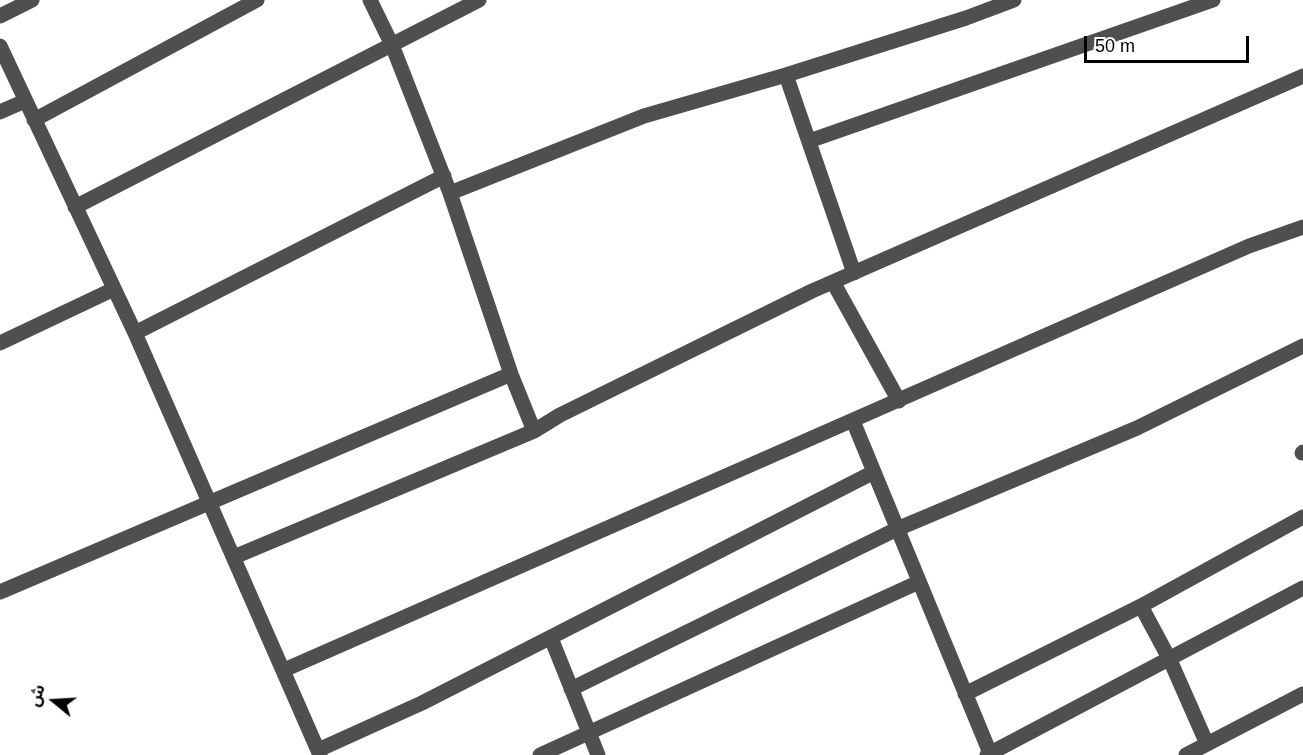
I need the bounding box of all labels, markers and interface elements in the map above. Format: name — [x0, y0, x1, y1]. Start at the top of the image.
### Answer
scale bar — [1087, 24, 1252, 62]
text: 50 m — [1095, 36, 1135, 56]
north arrow — [24, 671, 84, 731]
text: ش — [25, 682, 48, 708]

